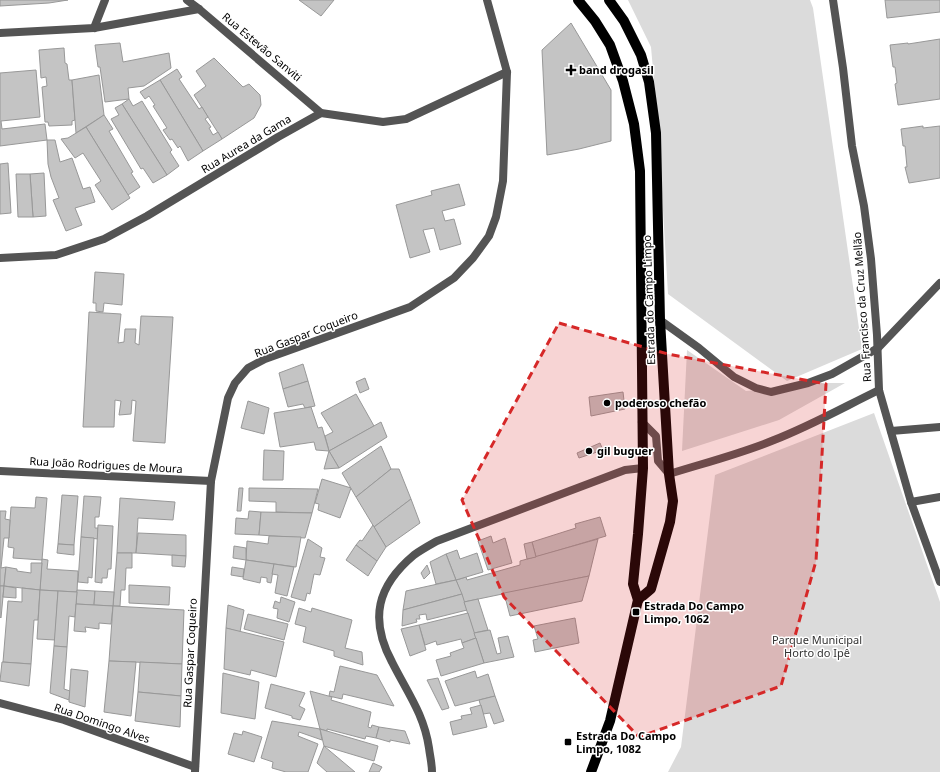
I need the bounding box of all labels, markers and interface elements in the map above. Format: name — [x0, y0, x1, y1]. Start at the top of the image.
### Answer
street label: Rua Estevão Sanviti — [219, 9, 305, 84]
place label: band drogasil — [579, 62, 654, 77]
marker: band drogasil — [566, 65, 576, 75]
street label: Rua Aurea da Gama — [198, 111, 294, 176]
street label: Rua Francisco da Cruz Mellão — [849, 231, 874, 383]
street label: Estrada do Campo Limpo — [639, 234, 658, 365]
street label: Rua Gaspar Coqueiro — [252, 307, 360, 360]
place label: poderoso chefão — [615, 395, 706, 410]
marker: poderoso chefão — [602, 398, 612, 408]
place label: gil buguer — [597, 443, 653, 458]
marker: gil buguer — [584, 446, 594, 456]
street label: Rua João Rodrigues de Moura — [29, 453, 183, 476]
street label: Rua Gaspar Coqueiro — [179, 597, 200, 708]
place label: Estrada Do Campo Limpo, 1062 — [644, 598, 744, 626]
marker: Estrada Do Campo Limpo, 1062 — [631, 607, 641, 617]
park label: Parque Municipal Horto do Ipê — [772, 632, 862, 660]
street label: Rua Domingo Alves — [52, 699, 152, 746]
place label: Estrada Do Campo Limpo, 1082 — [576, 728, 676, 756]
marker: Estrada Do Campo Limpo, 1082 — [563, 737, 573, 747]

